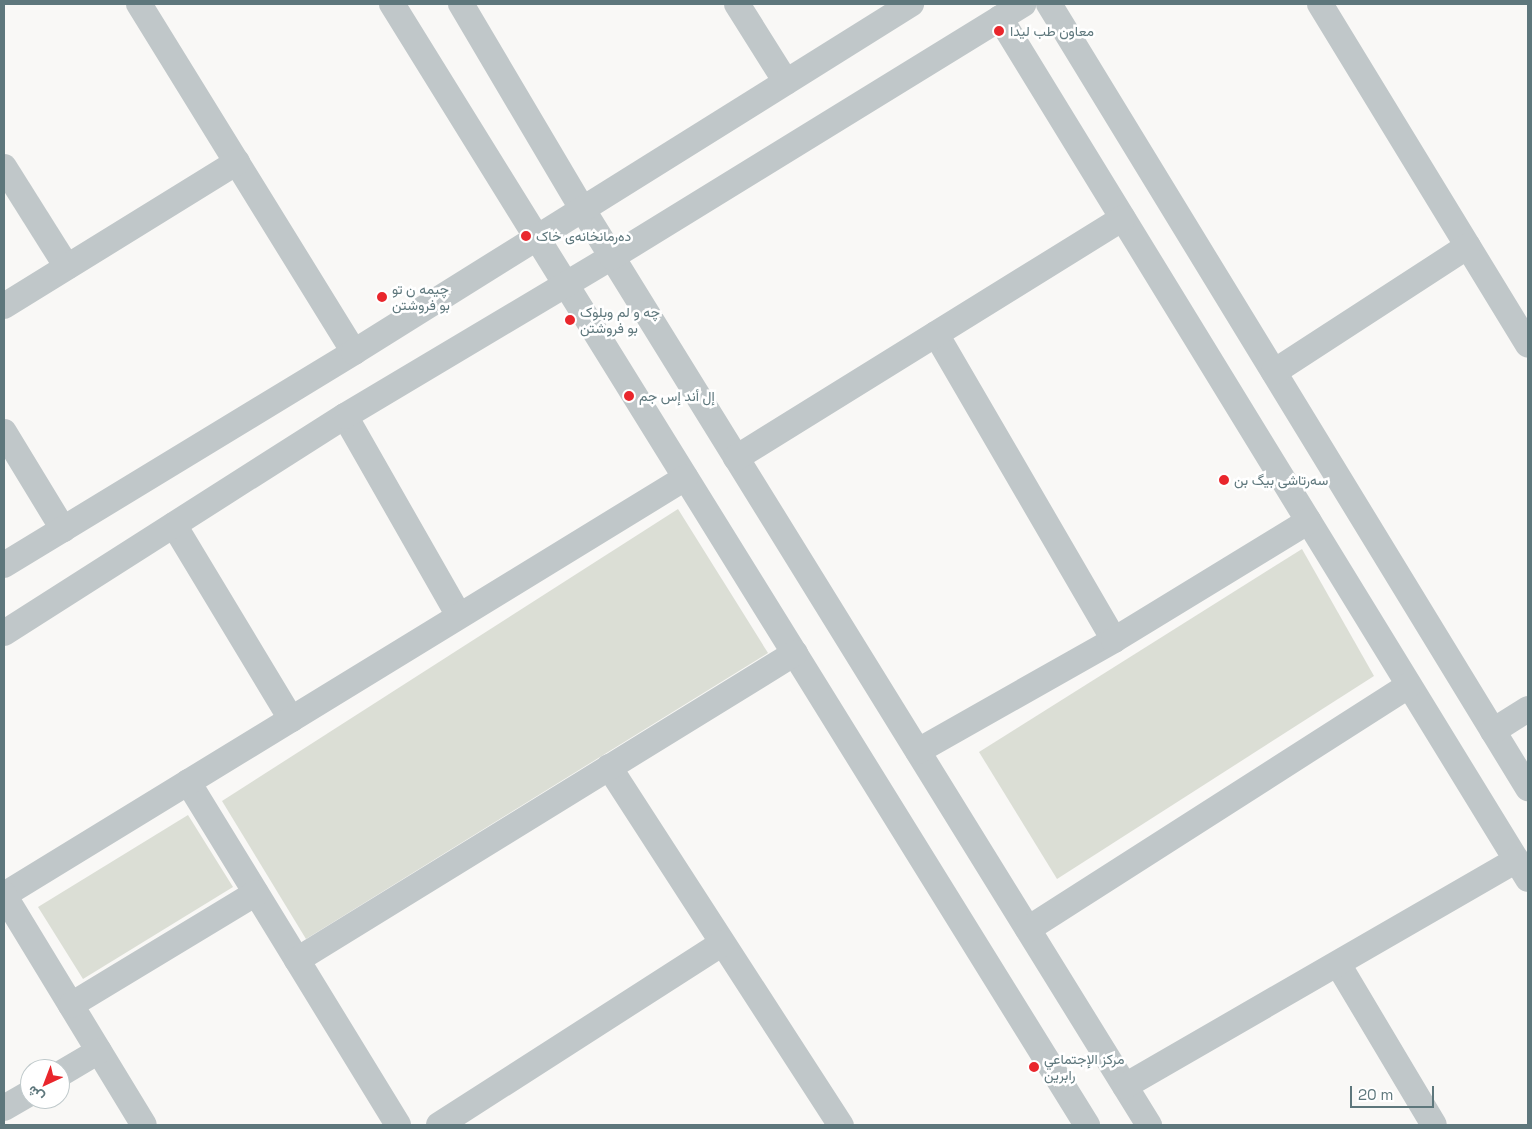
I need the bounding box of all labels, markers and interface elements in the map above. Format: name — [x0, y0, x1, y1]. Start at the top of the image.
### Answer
place label: معاون طب لیدا — [1010, 23, 1094, 39]
marker: معاون طب لیدا — [992, 24, 1006, 38]
place label: دەرمانخانەی خاک — [536, 228, 631, 244]
marker: دەرمانخانەی خاک — [520, 230, 532, 242]
place label: چیمه ن تو بو فروشتن — [392, 281, 450, 314]
marker: چیمه ن تو بو فروشتن — [376, 291, 388, 303]
place label: چه و لم وبلوک بو فروشتن — [580, 304, 660, 336]
marker: چه و لم وبلوک بو فروشتن — [564, 314, 576, 326]
place label: إل أند إس جم — [639, 388, 715, 404]
marker: إل أند إس جم — [623, 390, 635, 402]
place label: سەرتاشی بیگ بن — [1234, 472, 1328, 488]
marker: سەرتاشی بیگ بن — [1218, 474, 1230, 486]
place label: مركز الإجتماعي رابرين — [1044, 1051, 1124, 1084]
north arrow — [20, 1059, 70, 1109]
marker: مركز الإجتماعي رابرين — [1028, 1061, 1040, 1073]
scale bar — [1352, 1076, 1436, 1108]
text: ش — [23, 1082, 48, 1107]
text: 20 m — [1358, 1085, 1393, 1104]

